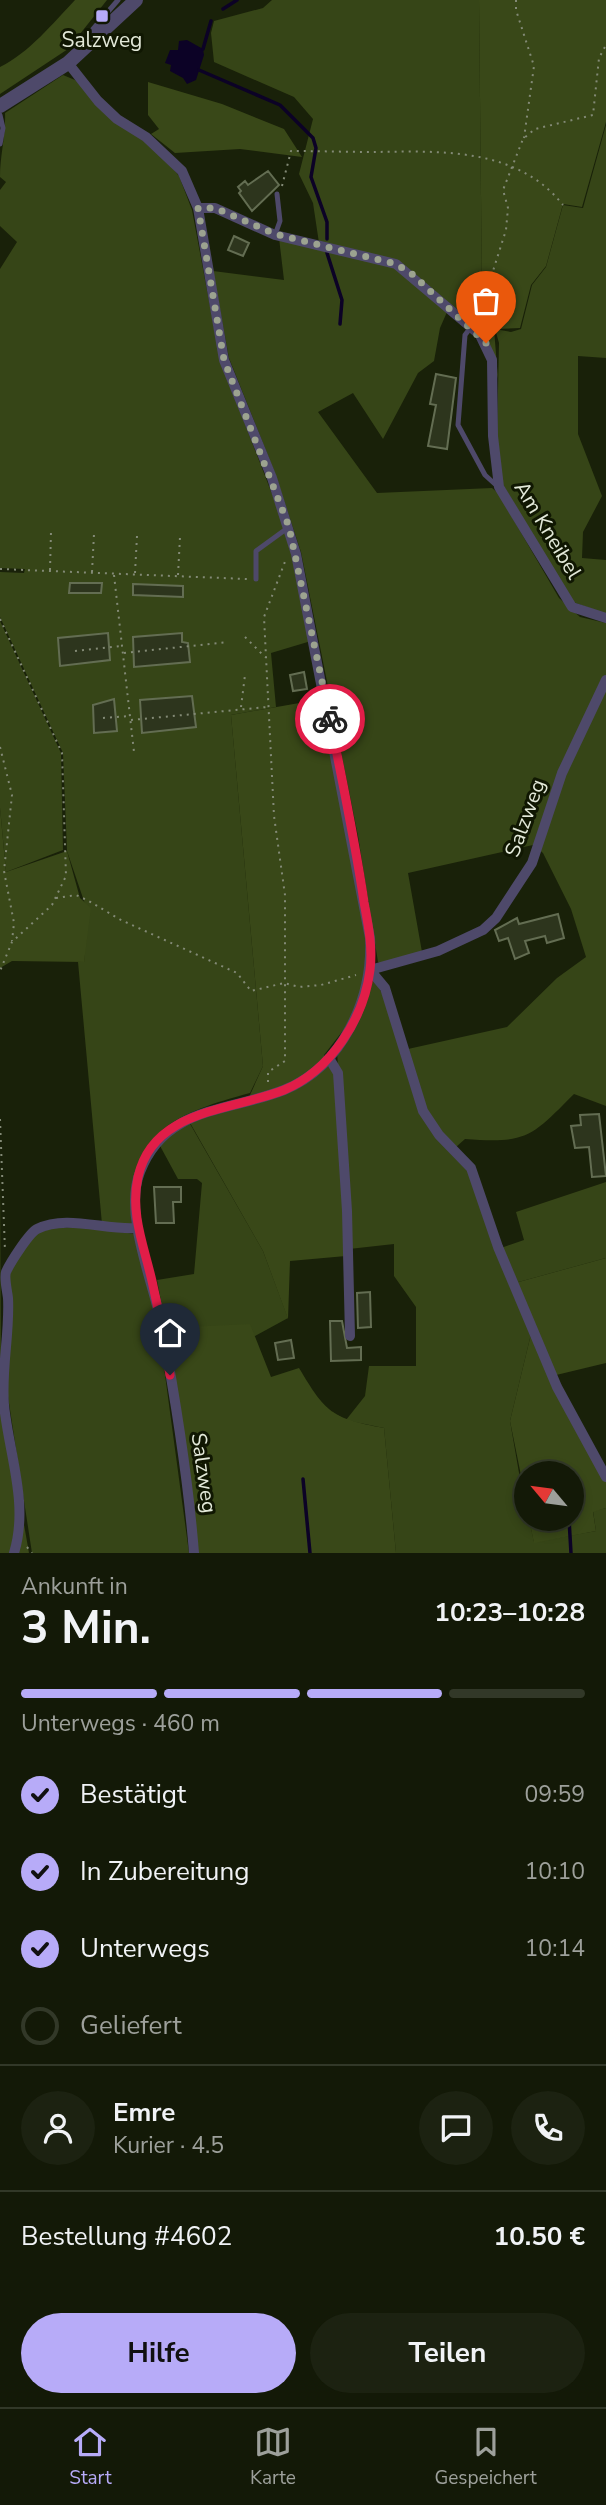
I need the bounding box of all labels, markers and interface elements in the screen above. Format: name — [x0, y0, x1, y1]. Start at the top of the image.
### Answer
marker: Salzweg — [94, 8, 110, 24]
place label: Salzweg — [62, 26, 142, 54]
pin — [456, 271, 516, 343]
icon: bag — [467, 282, 505, 320]
street label: Am Kneibel — [508, 476, 589, 585]
courier — [295, 684, 365, 754]
icon: bike — [311, 700, 349, 738]
street label: Salzweg — [498, 775, 552, 861]
pin — [140, 1303, 200, 1375]
icon: home — [151, 1314, 189, 1352]
street label: Salzweg — [185, 1431, 223, 1515]
north arrow — [514, 1461, 584, 1531]
map controls — [514, 1461, 584, 1531]
text: Ankunft in — [21, 1571, 128, 1602]
text: 10:23–10:28 — [434, 1595, 585, 1630]
text: 3 Min. — [21, 1596, 151, 1659]
text: Unterwegs · 460 m — [21, 1708, 220, 1739]
icon: check — [21, 1776, 59, 1814]
text: Bestätigt — [80, 1777, 186, 1812]
text: 09:59 — [525, 1779, 585, 1810]
icon: check — [21, 1853, 59, 1891]
text: In Zubereitung — [80, 1854, 249, 1889]
text: 10:10 — [525, 1856, 585, 1887]
icon: check — [21, 1930, 59, 1968]
text: Unterwegs — [80, 1931, 210, 1966]
text: 10:14 — [525, 1933, 585, 1964]
text: Geliefert — [80, 2008, 181, 2043]
button: person — [21, 2091, 95, 2165]
button: chat — [419, 2091, 493, 2165]
button: phone — [511, 2091, 585, 2165]
text: Emre — [113, 2095, 175, 2130]
text: Kurier · 4.5 — [113, 2130, 224, 2161]
text: Bestellung #4602 — [21, 2219, 232, 2254]
text: 10.50 € — [494, 2219, 585, 2254]
button: Hilfe — [21, 2313, 296, 2393]
button: Teilen — [310, 2313, 585, 2393]
tab: Start — [69, 2423, 112, 2491]
tab: Karte — [250, 2423, 296, 2491]
tab: Gespeichert — [434, 2423, 537, 2491]

